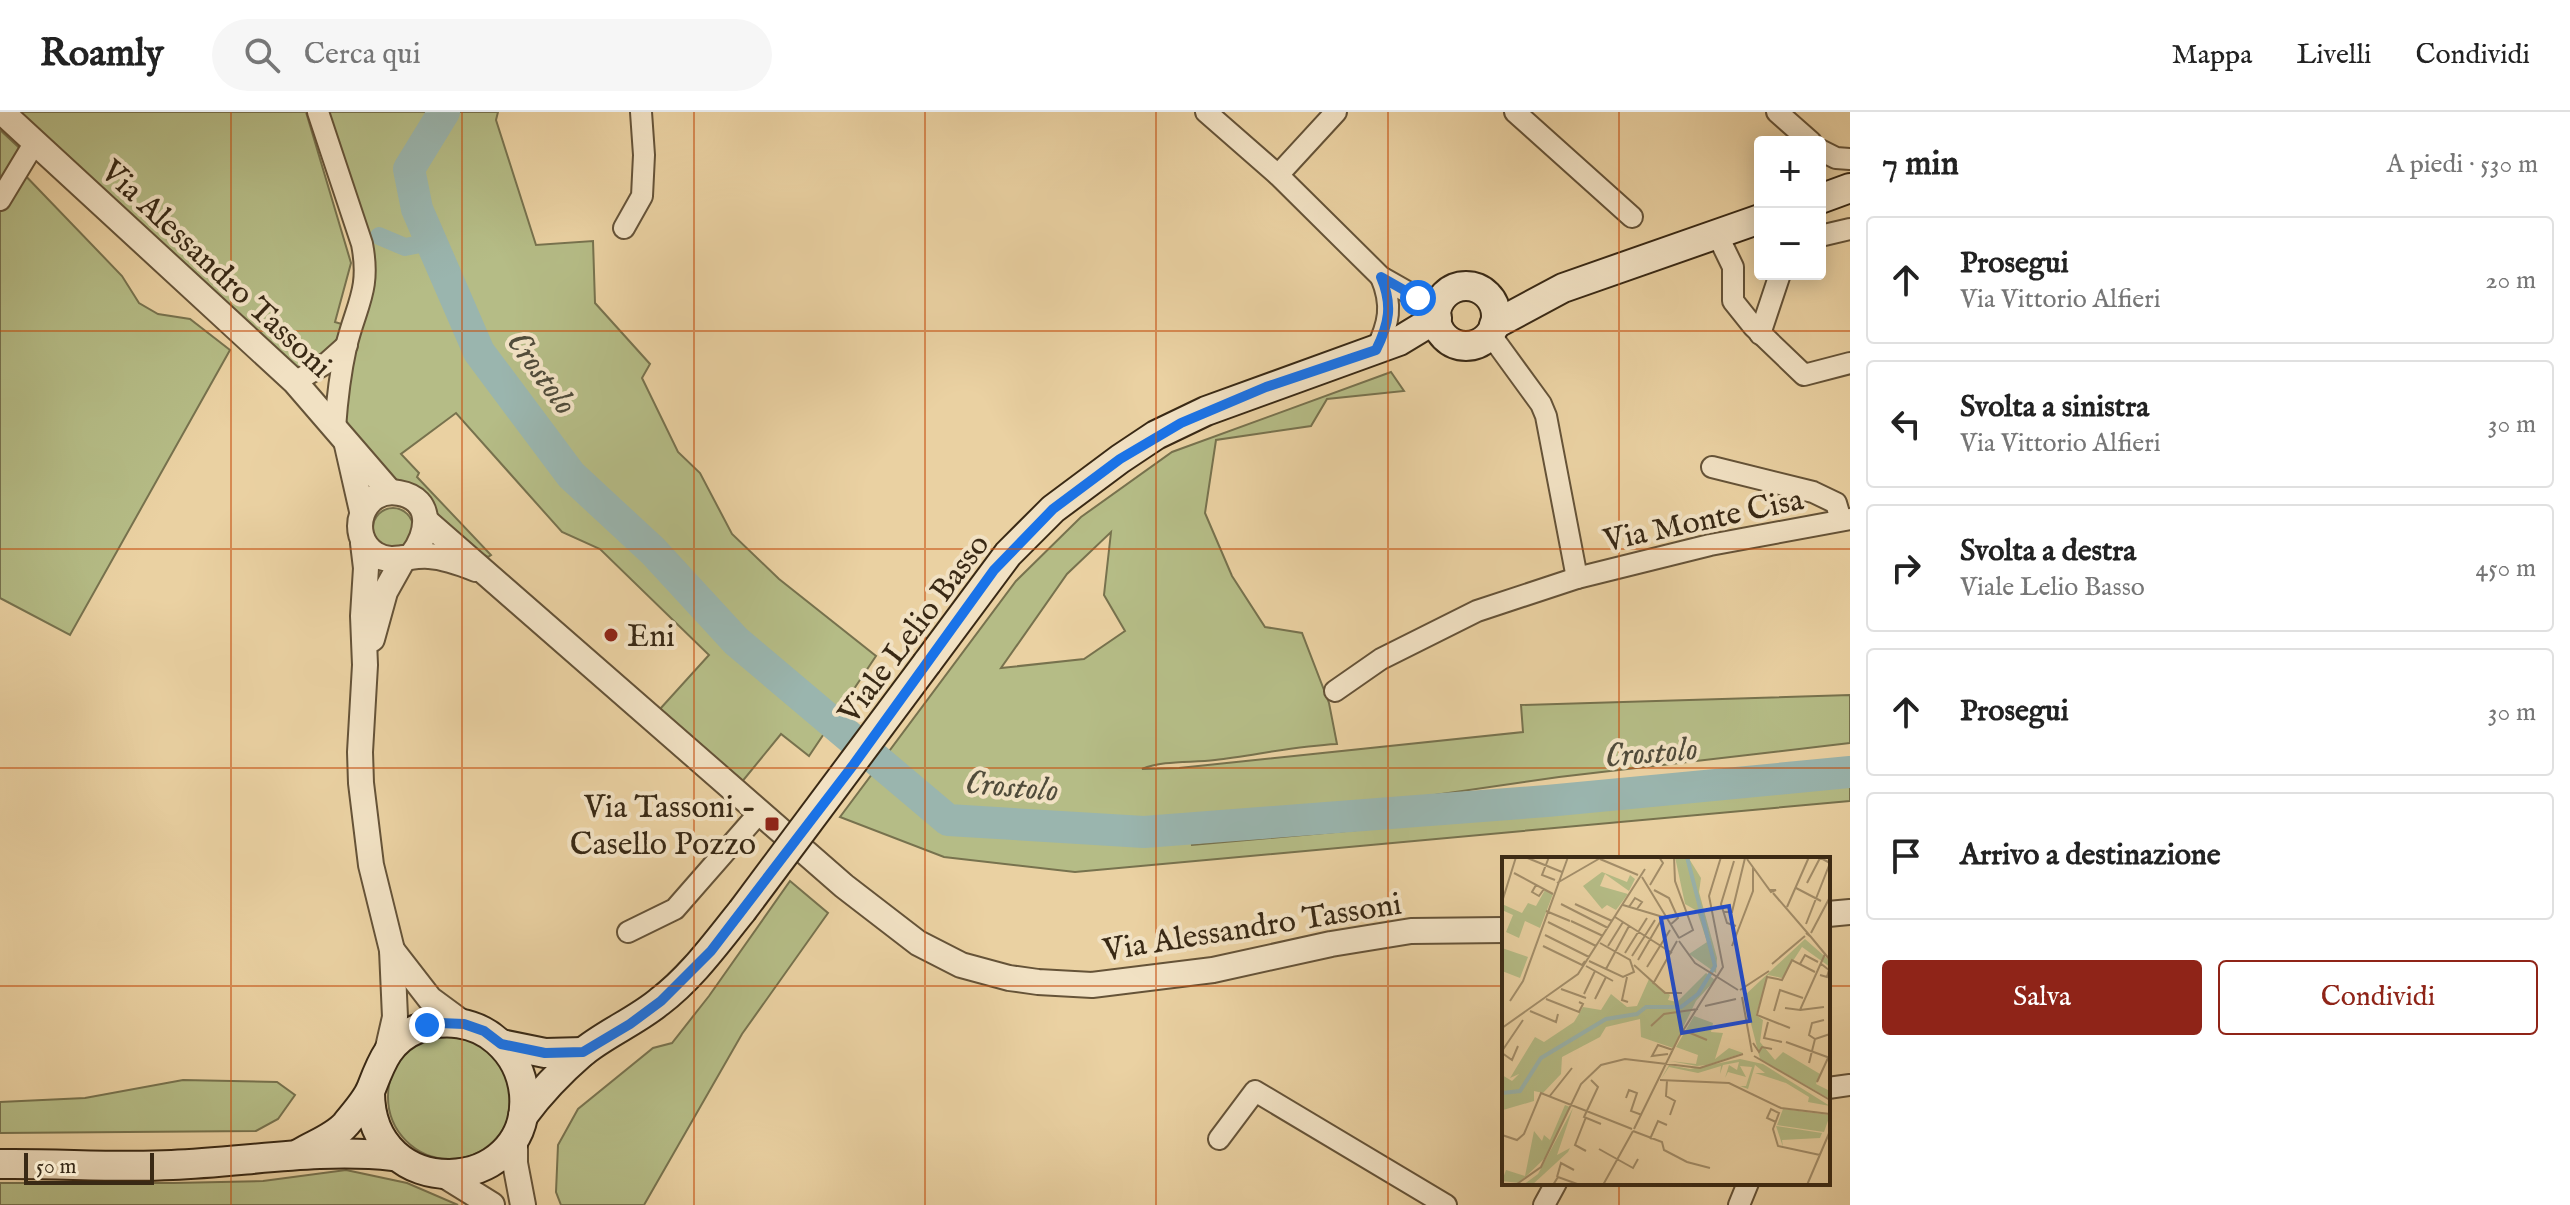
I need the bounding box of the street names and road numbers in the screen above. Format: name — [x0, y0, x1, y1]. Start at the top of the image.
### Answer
street label: Via Alessandro Tassoni — [90, 151, 340, 388]
street label: Via Monte Cisa — [1599, 480, 1807, 563]
street label: Viale Lelio Basso — [830, 526, 1000, 733]
street label: Via Alessandro Tassoni — [1099, 885, 1405, 972]

